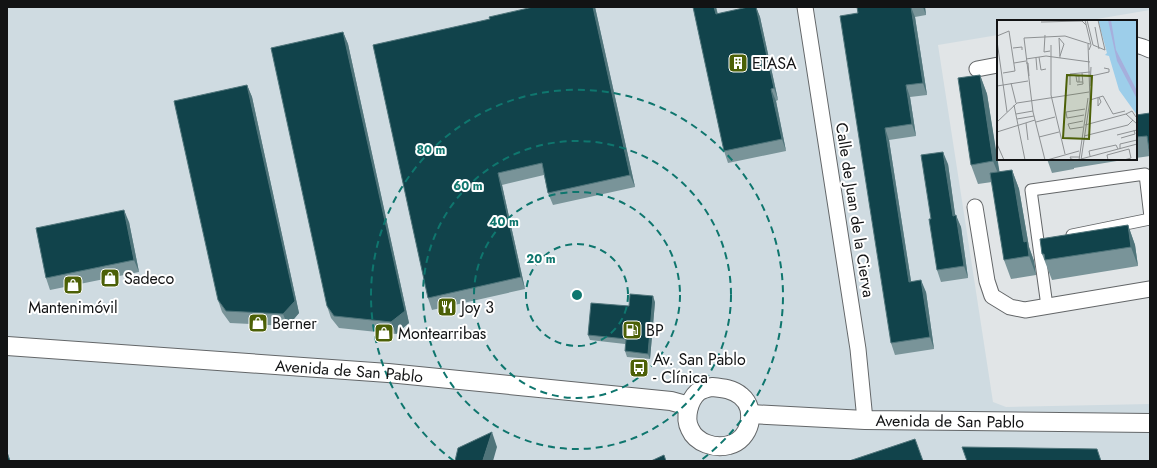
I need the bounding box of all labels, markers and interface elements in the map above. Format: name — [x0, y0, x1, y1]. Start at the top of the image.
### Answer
inset map — [997, 20, 1137, 160]
building icon: ETASA — [727, 52, 749, 74]
place label: ETASA — [752, 52, 797, 75]
street label: Calle de Juan de la Cierva — [830, 121, 880, 299]
text: 80 m — [417, 141, 446, 159]
text: 60 m — [453, 177, 483, 195]
text: 40 m — [489, 213, 519, 231]
text: 20 m — [526, 250, 556, 268]
shop icon: Sadeco — [99, 267, 121, 289]
place label: Sadeco — [124, 267, 174, 290]
shop icon: Mantenimóvil — [62, 274, 84, 296]
centre of rings — [570, 288, 584, 302]
place label: Mantenimóvil — [28, 296, 118, 319]
restaurant icon: Joy 3 — [436, 296, 458, 318]
place label: Joy 3 — [459, 296, 494, 319]
shop icon: Berner — [247, 312, 269, 334]
place label: Berner — [272, 312, 317, 335]
fuel station icon: BP — [621, 319, 643, 341]
place label: BP — [646, 319, 664, 342]
shop icon: Montearribas — [373, 322, 395, 344]
place label: Montearribas — [398, 322, 486, 345]
place label: Av. San Pablo - Clínica — [653, 348, 746, 389]
street label: Avenida de San Pablo — [274, 354, 425, 388]
bus stop icon: Av. San Pablo - Clínica — [628, 357, 650, 379]
street label: Avenida de San Pablo — [875, 409, 1024, 433]

